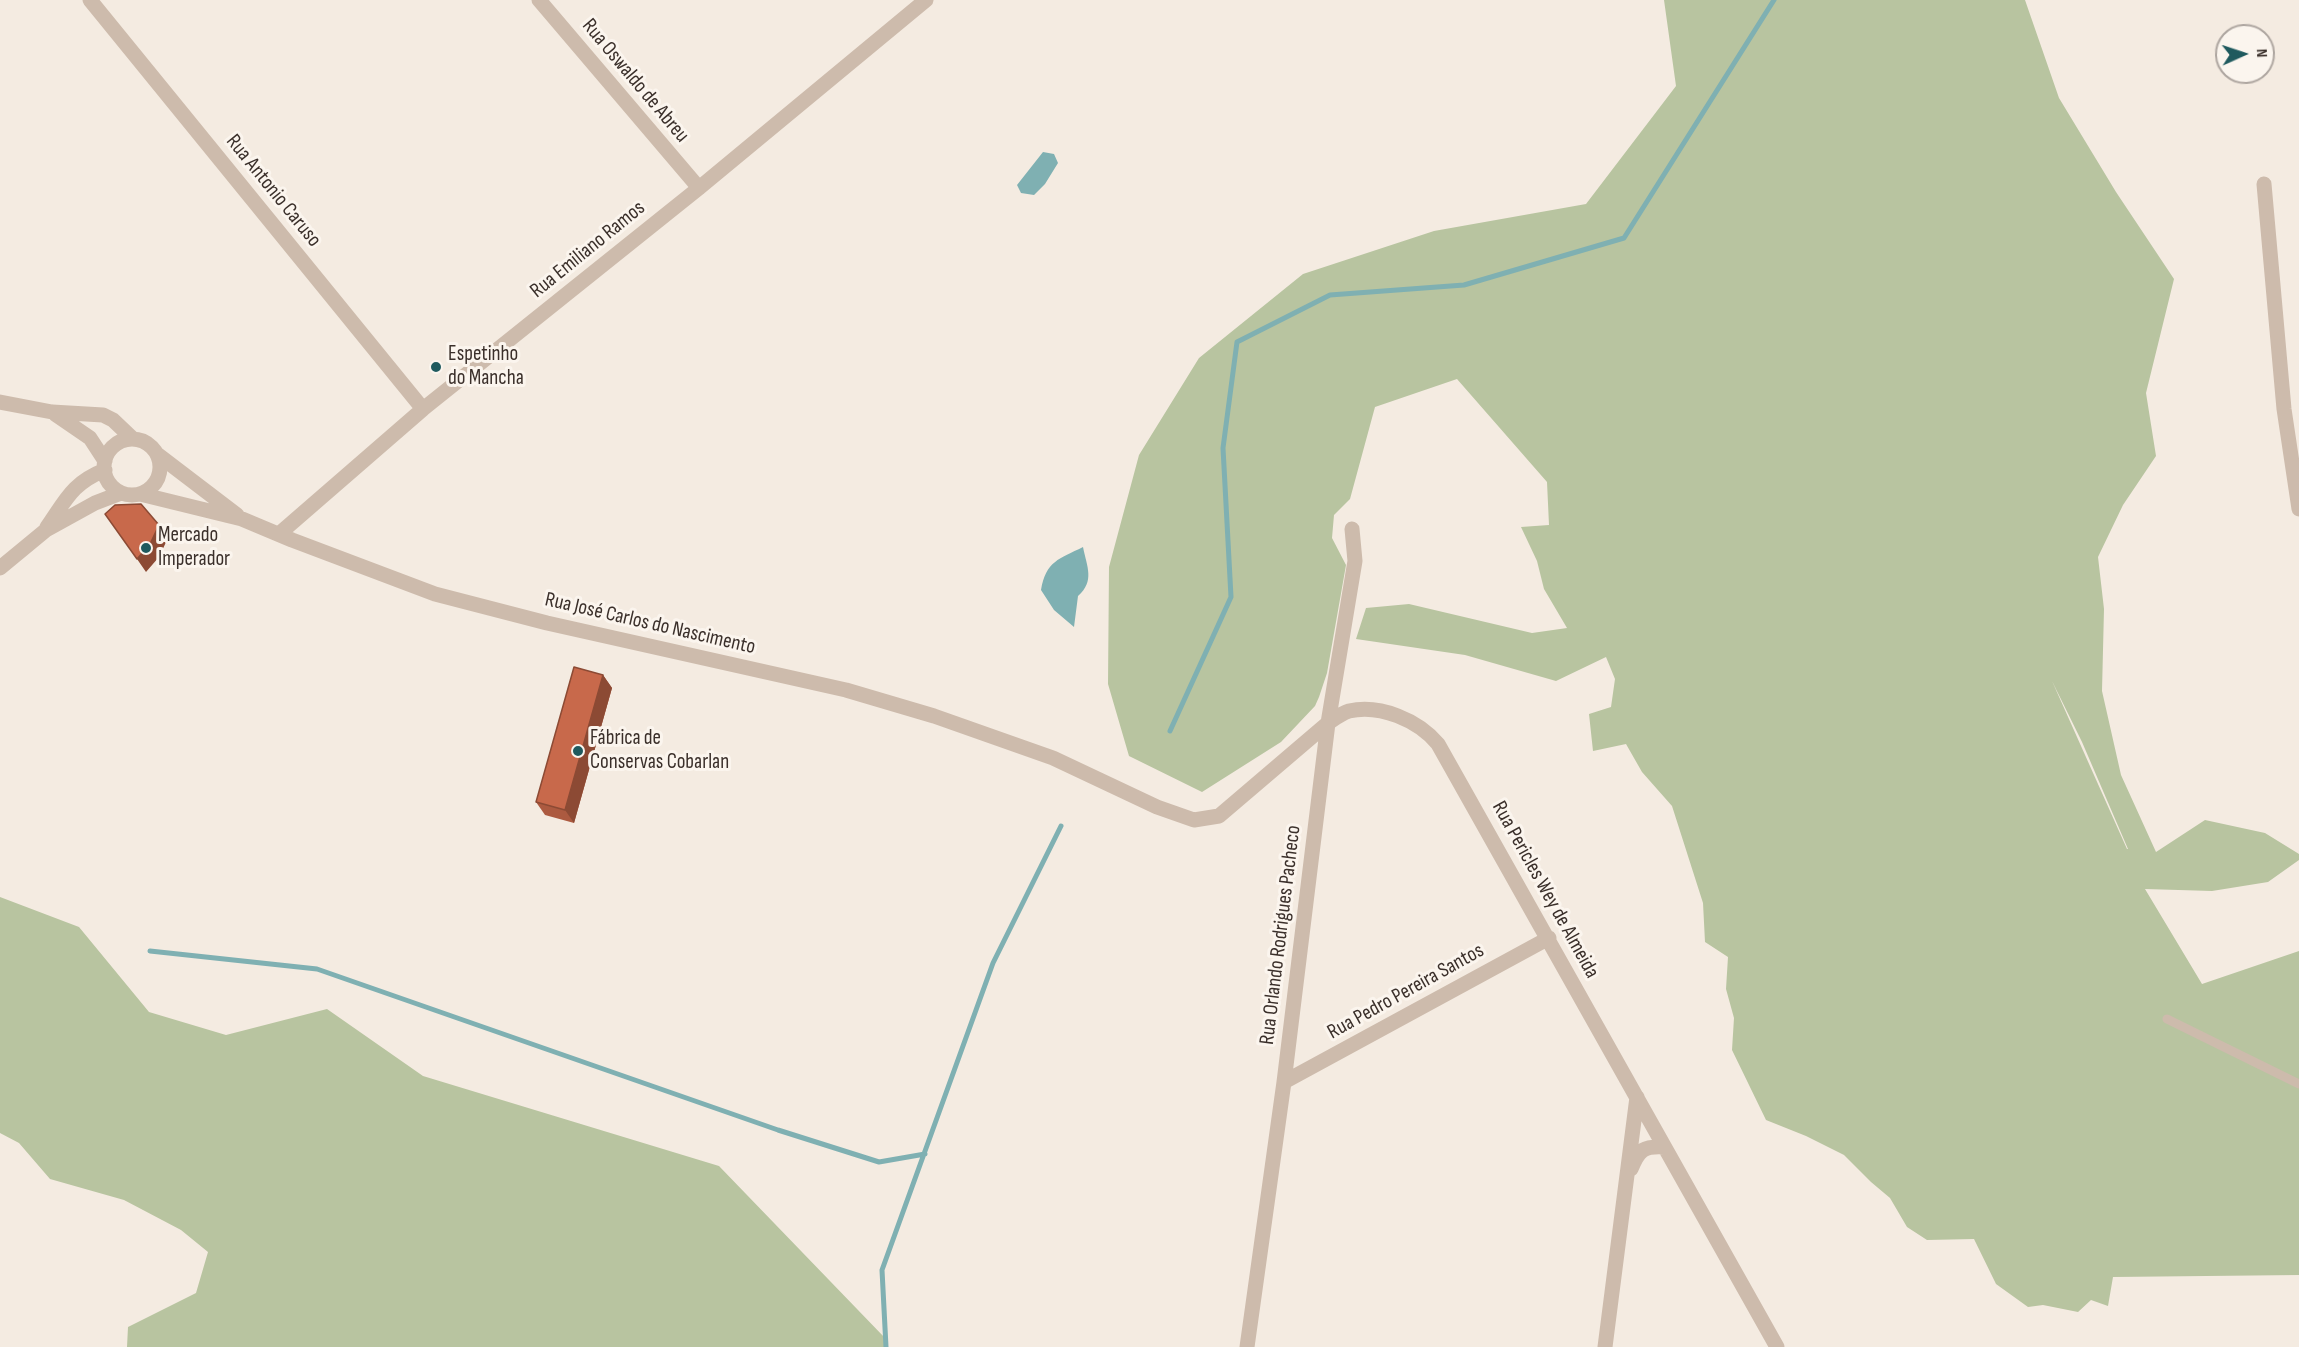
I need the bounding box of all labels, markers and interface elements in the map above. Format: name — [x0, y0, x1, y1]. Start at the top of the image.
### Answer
street label: Rua Oswaldo de Abreu — [576, 14, 694, 148]
north arrow — [2215, 24, 2275, 84]
text: N — [2252, 48, 2271, 58]
street label: Rua Antonio Caruso — [220, 130, 326, 252]
street label: Rua Emiliano Ramos — [525, 196, 651, 304]
place label: Espetinho do Mancha — [448, 342, 524, 392]
marker: Espetinho do Mancha — [429, 360, 443, 374]
place label: Mercado Imperador — [158, 523, 230, 573]
marker: Mercado Imperador — [139, 541, 153, 555]
street label: Rua José Carlos do Nascimento — [542, 588, 758, 660]
place label: Fábrica de Conservas Cobarlan — [590, 726, 729, 776]
marker: Fábrica de Conservas Cobarlan — [571, 744, 585, 758]
street label: Rua Pericles Wey de Almeida — [1486, 797, 1604, 983]
street label: Rua Orlando Rodrigues Pacheco — [1255, 824, 1307, 1046]
street label: Rua Pedro Pereira Santos — [1323, 939, 1489, 1045]

